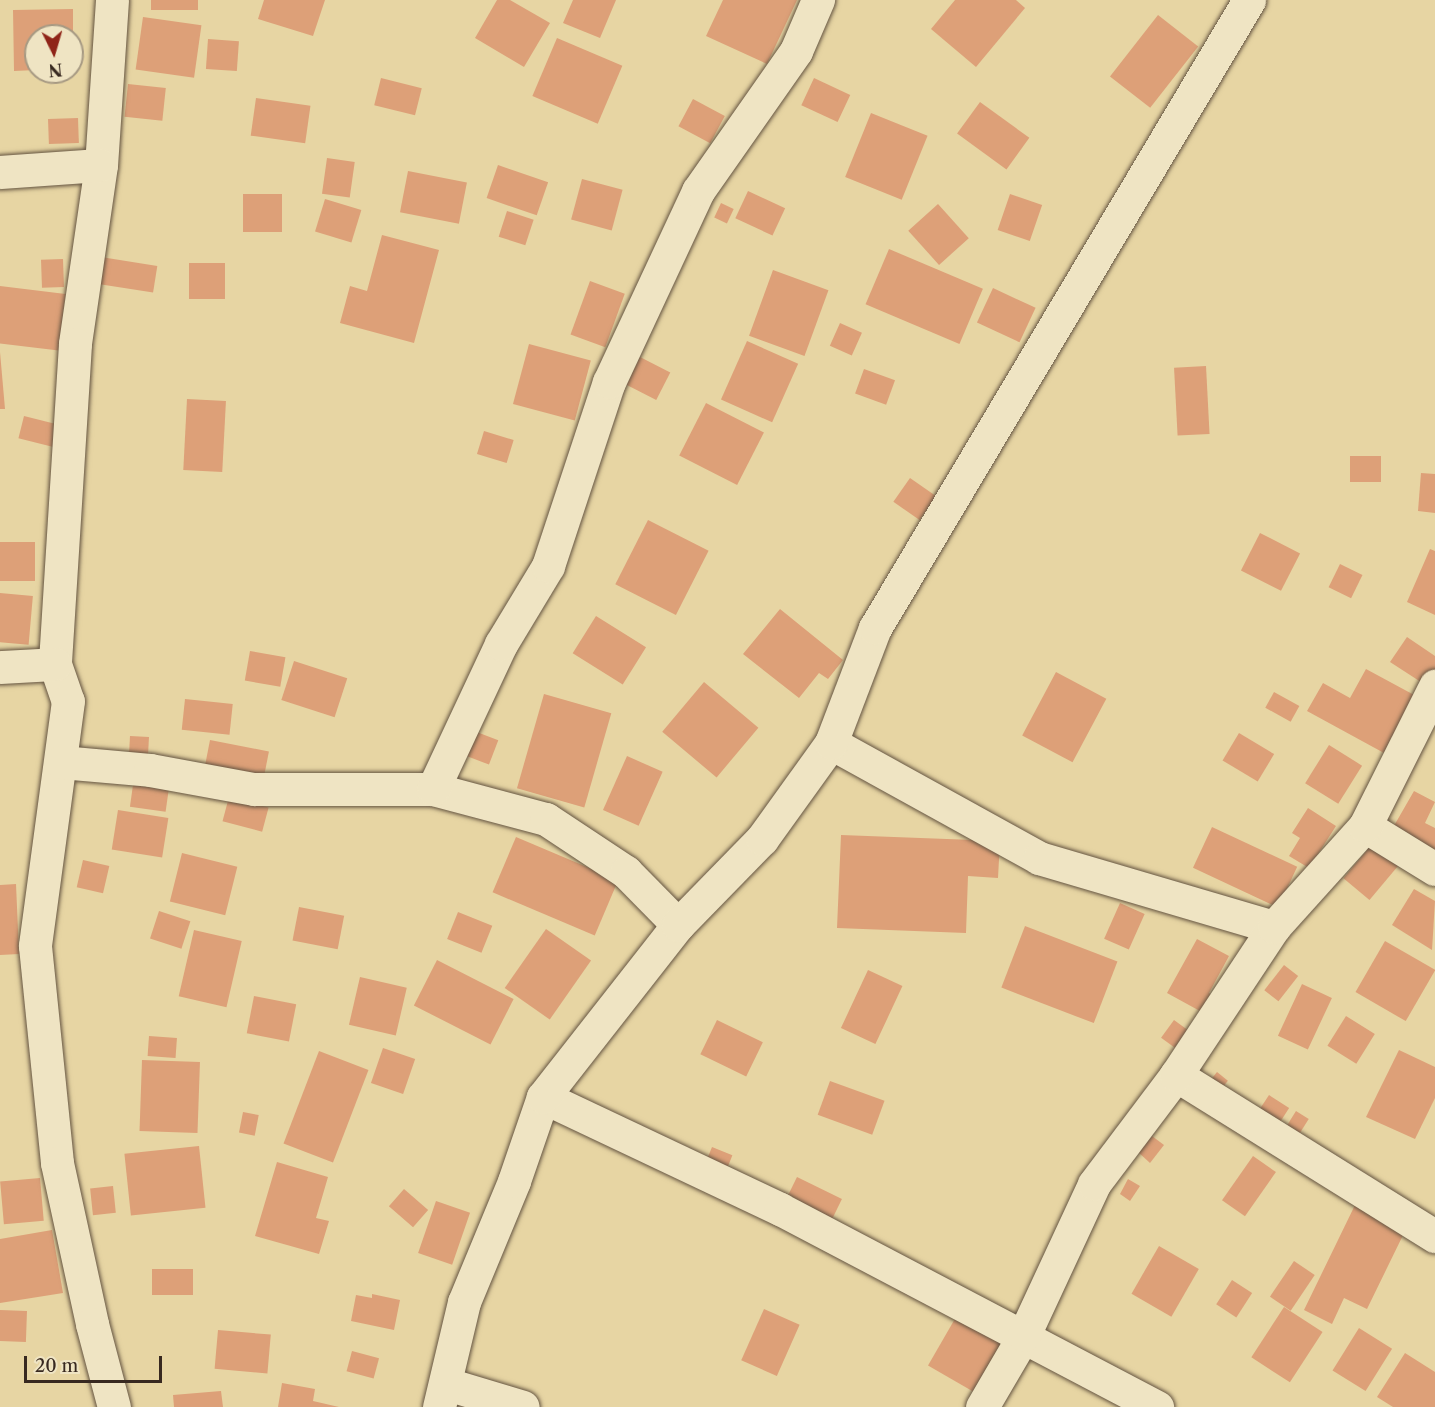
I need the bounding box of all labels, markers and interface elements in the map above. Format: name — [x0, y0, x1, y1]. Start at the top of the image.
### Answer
north arrow — [24, 24, 84, 84]
text: N — [48, 59, 63, 81]
scale bar — [27, 1344, 165, 1382]
text: 20 m — [35, 1355, 78, 1377]

